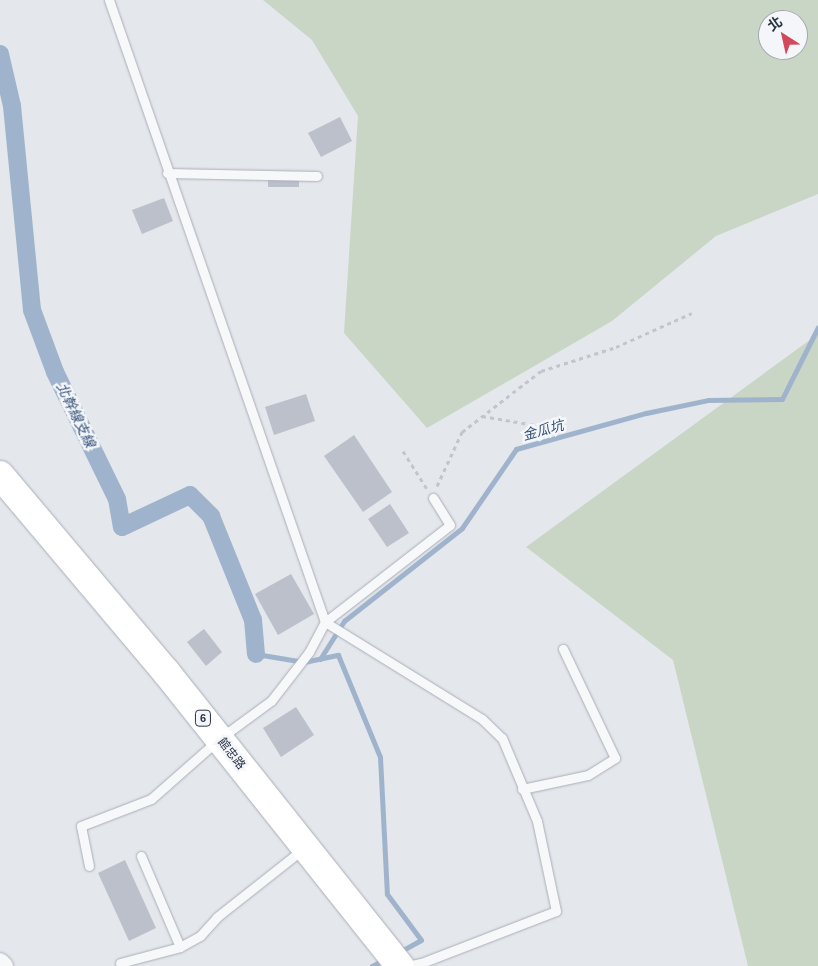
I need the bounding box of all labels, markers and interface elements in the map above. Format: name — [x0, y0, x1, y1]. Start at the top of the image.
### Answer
north arrow — [758, 10, 808, 60]
text: 北 — [765, 13, 785, 34]
water label: 北幹線支線 — [53, 380, 99, 450]
water label: 金瓜坑 — [521, 416, 565, 444]
road number: 6 — [194, 710, 212, 726]
street label: 館忠路 — [214, 735, 248, 773]

